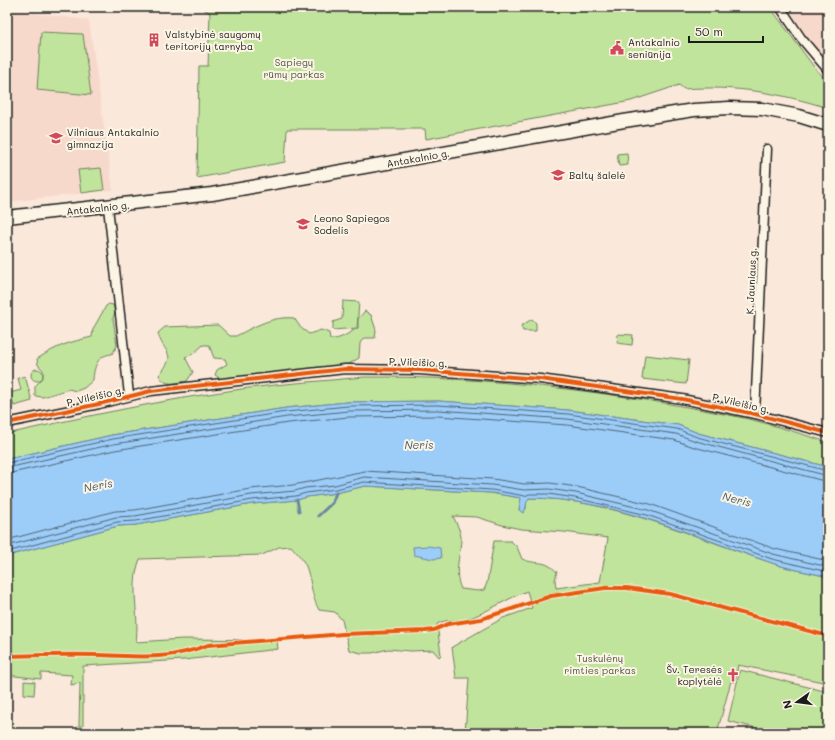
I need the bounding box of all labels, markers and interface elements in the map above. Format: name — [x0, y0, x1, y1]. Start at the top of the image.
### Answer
scale bar — [689, 18, 763, 44]
text: 50 m — [695, 23, 723, 39]
place label: Valstybinė saugomų teritorijų tarnyba — [165, 27, 261, 53]
building icon: Valstybinė saugomų teritorijų tarnyba — [146, 32, 162, 48]
place label: Antakalnio seniūnija — [628, 35, 680, 61]
public building icon: Antakalnio seniūnija — [609, 40, 625, 56]
park label: Sapiegų rūmų parkas — [264, 55, 325, 81]
place label: Vilniaus Antakalnio gimnazija — [67, 125, 159, 151]
school or university icon: Vilniaus Antakalnio gimnazija — [48, 130, 64, 146]
street label: Antakalnio g. — [385, 146, 451, 170]
school or university icon: Baltų šalelė — [550, 167, 566, 183]
place label: Baltų šalelė — [569, 168, 626, 182]
street label: Antakalnio g. — [66, 198, 130, 218]
place label: Leono Sapiegos Sodelis — [314, 211, 390, 237]
school or university icon: Leono Sapiegos Sodelis — [295, 216, 311, 232]
street label: K. Jauniaus g. — [742, 247, 760, 315]
street label: P. Vileišio g. — [389, 354, 447, 370]
street label: P. Vileišio g. — [65, 383, 125, 409]
street label: P. Vileišio g. — [711, 390, 771, 416]
water label: Neris — [404, 437, 434, 452]
water label: Neris — [82, 475, 114, 495]
water label: Neris — [721, 488, 753, 510]
park label: Tuskulėnų rimties parkas — [564, 651, 636, 677]
place label: Šv. Teresės koplytėlė — [666, 662, 722, 688]
church icon: Šv. Teresės koplytėlė — [725, 667, 741, 683]
north arrow — [777, 682, 817, 722]
text: N — [779, 699, 795, 710]

